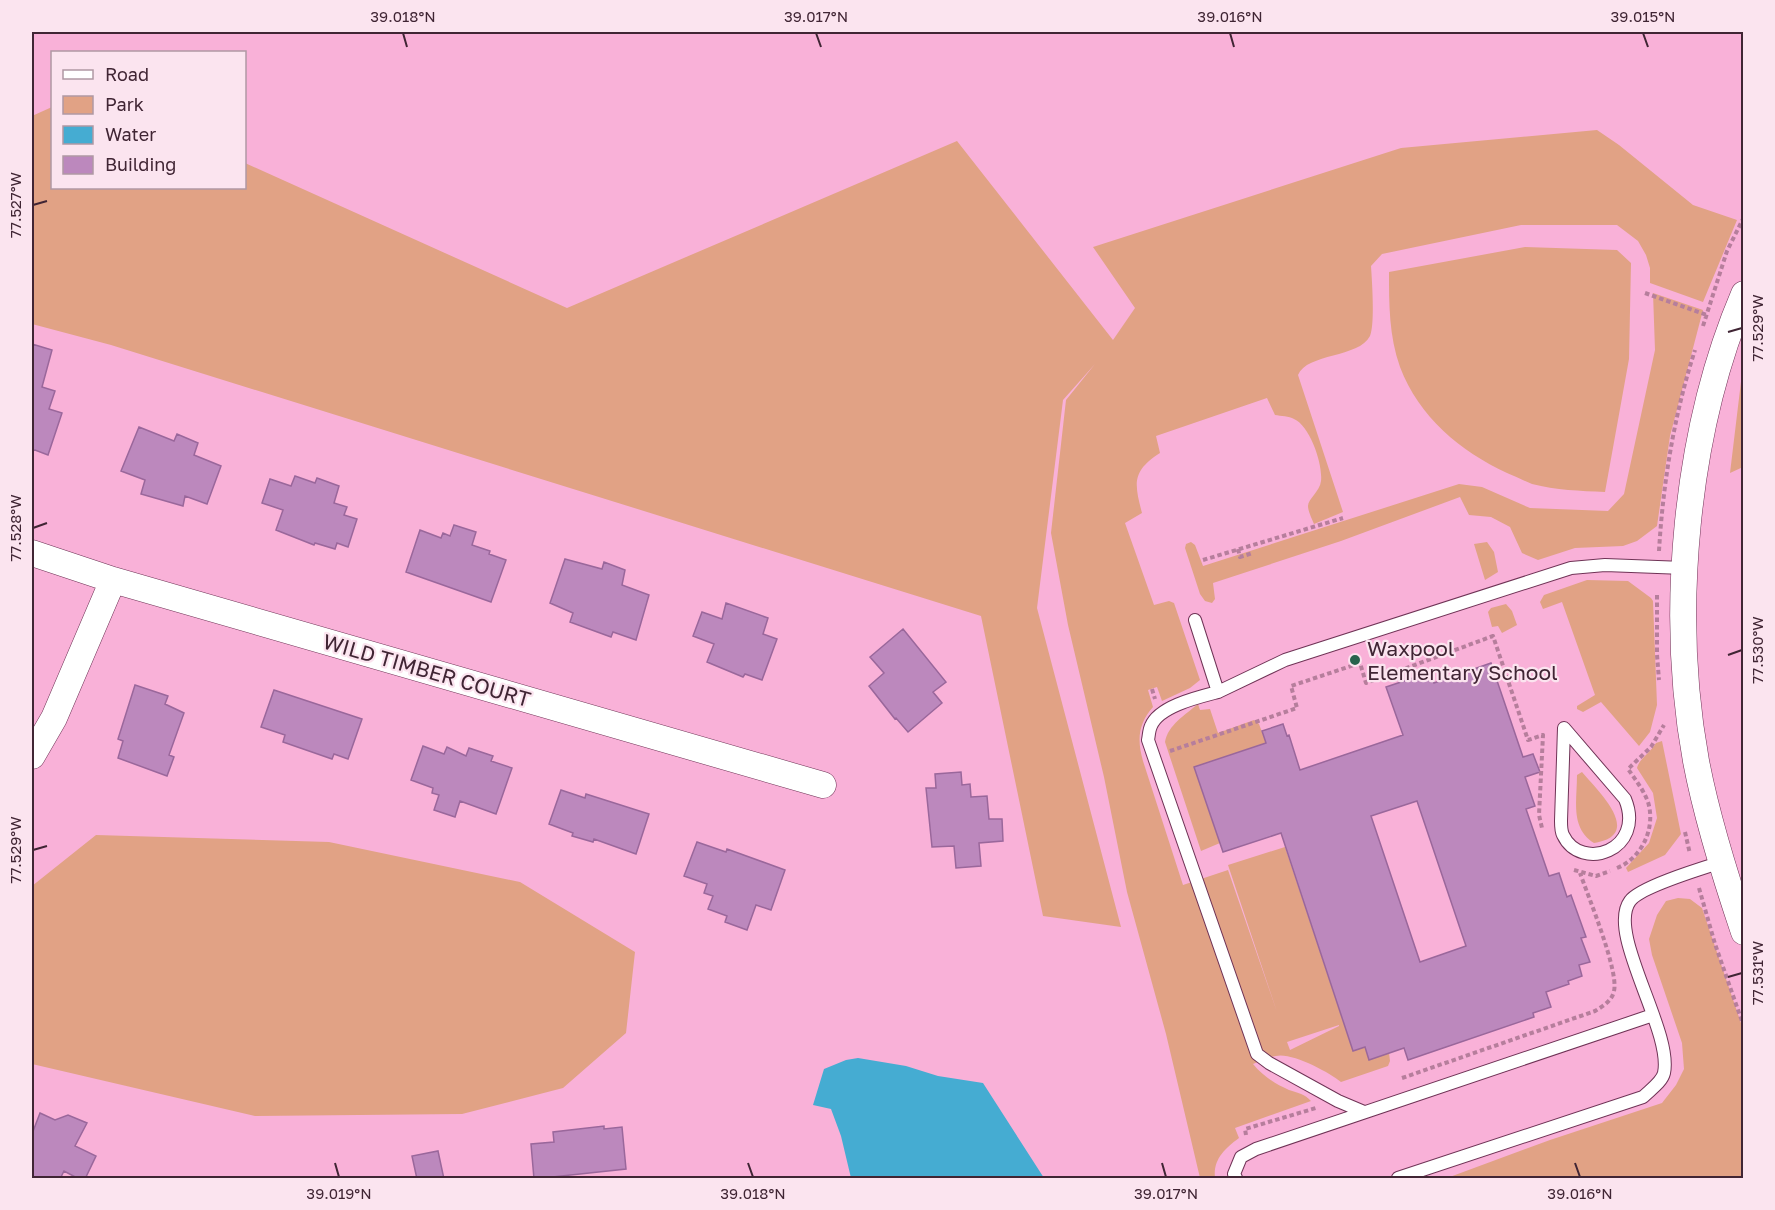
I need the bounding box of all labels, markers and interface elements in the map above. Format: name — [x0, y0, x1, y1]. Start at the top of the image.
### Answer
text: 39.018°N — [370, 7, 436, 25]
text: 39.017°N — [784, 7, 848, 25]
text: 39.016°N — [1197, 7, 1263, 25]
text: 39.015°N — [1611, 7, 1675, 25]
legend — [51, 51, 246, 189]
text: Road — [105, 63, 149, 85]
text: Park — [105, 93, 144, 115]
text: Water — [105, 123, 156, 145]
text: Building — [105, 153, 176, 175]
text: 77.527°W — [6, 172, 24, 238]
text: 77.529°W — [1748, 294, 1766, 362]
text: 77.528°W — [6, 494, 24, 562]
text: 77.530°W — [1748, 616, 1766, 684]
street label: WILD TIMBER COURT — [320, 628, 534, 712]
place label: Waxpool Elementary School — [1367, 635, 1558, 685]
marker: Waxpool Elementary School — [1348, 653, 1362, 667]
text: 77.529°W — [6, 816, 24, 884]
text: 77.531°W — [1748, 941, 1766, 1005]
text: 39.019°N — [306, 1184, 372, 1202]
text: 39.018°N — [720, 1184, 786, 1202]
text: 39.017°N — [1134, 1184, 1198, 1202]
text: 39.016°N — [1547, 1184, 1613, 1202]

